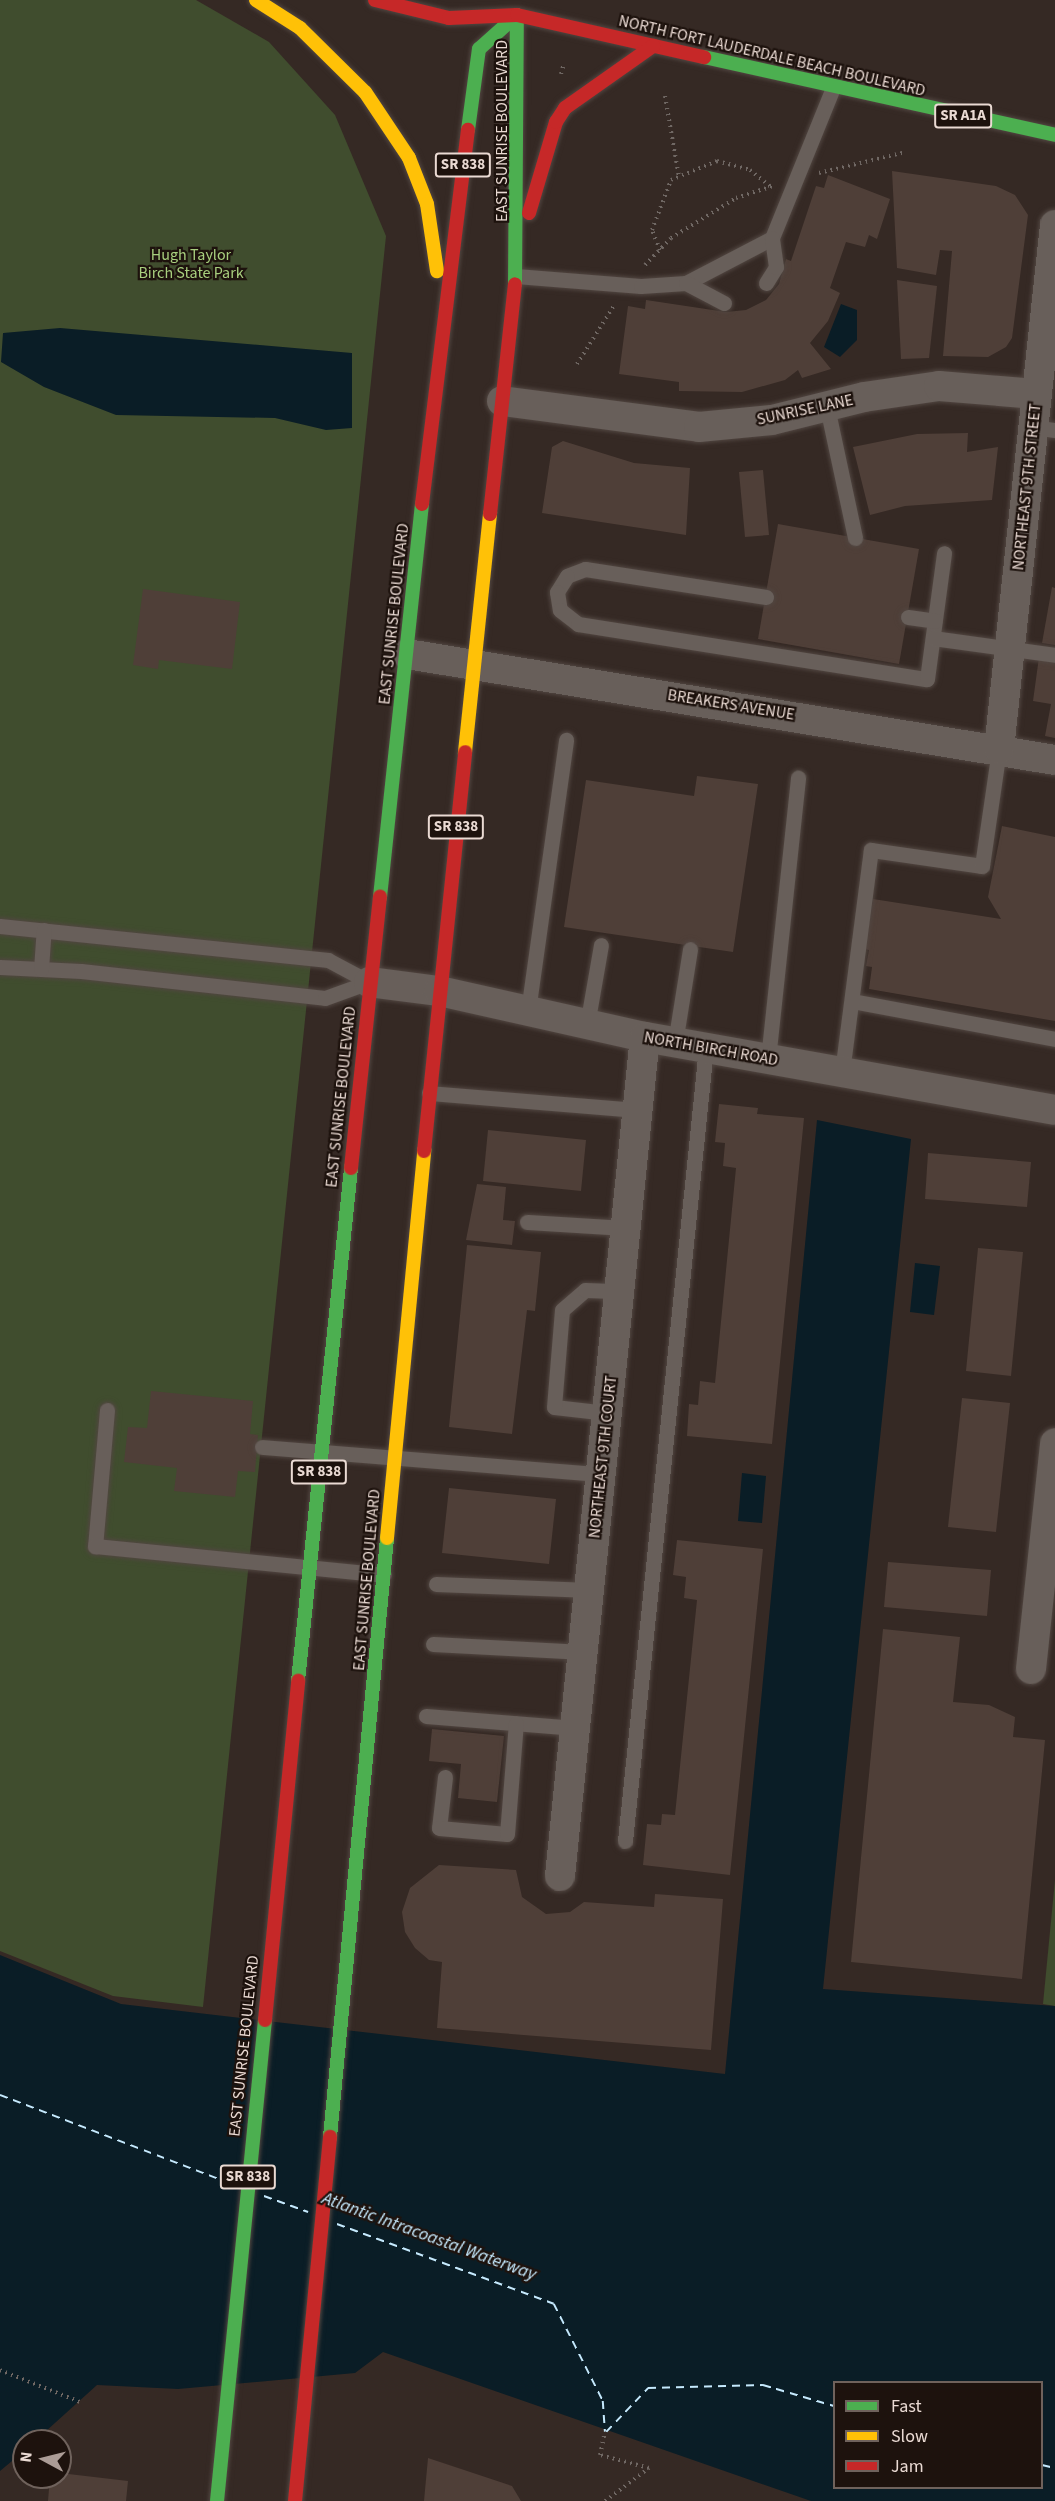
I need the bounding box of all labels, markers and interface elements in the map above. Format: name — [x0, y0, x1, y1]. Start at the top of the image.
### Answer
street label: NORTH FORT LAUDERDALE BEACH BOULEVARD — [617, 11, 927, 101]
street label: EAST SUNRISE BOULEVARD — [492, 40, 512, 222]
road number: SR A1A — [933, 104, 993, 128]
road number: SR 838 — [434, 153, 492, 177]
park label: Hugh Taylor Birch State Park — [138, 245, 244, 283]
street label: SUNRISE LANE — [755, 390, 855, 430]
street label: NORTHEAST 9TH STREET — [1009, 403, 1045, 571]
street label: EAST SUNRISE BOULEVARD — [375, 522, 413, 706]
street label: BREAKERS AVENUE — [666, 685, 796, 725]
road number: SR 838 — [428, 815, 484, 839]
street label: EAST SUNRISE BOULEVARD — [322, 1005, 360, 1189]
street label: NORTH BIRCH ROAD — [643, 1028, 779, 1070]
street label: NORTHEAST 9TH COURT — [585, 1375, 621, 1539]
road number: SR 838 — [290, 1460, 348, 1484]
street label: EAST SUNRISE BOULEVARD — [350, 1488, 384, 1672]
street label: EAST SUNRISE BOULEVARD — [225, 1954, 263, 2138]
road number: SR 838 — [220, 2165, 276, 2189]
water label: Atlantic Intracoastal Waterway — [319, 2188, 539, 2286]
legend — [833, 2381, 1043, 2489]
text: Fast — [891, 2394, 922, 2419]
text: Slow — [891, 2424, 928, 2449]
north arrow — [12, 2429, 72, 2489]
text: N — [15, 2450, 38, 2464]
text: Jam — [891, 2454, 924, 2479]

